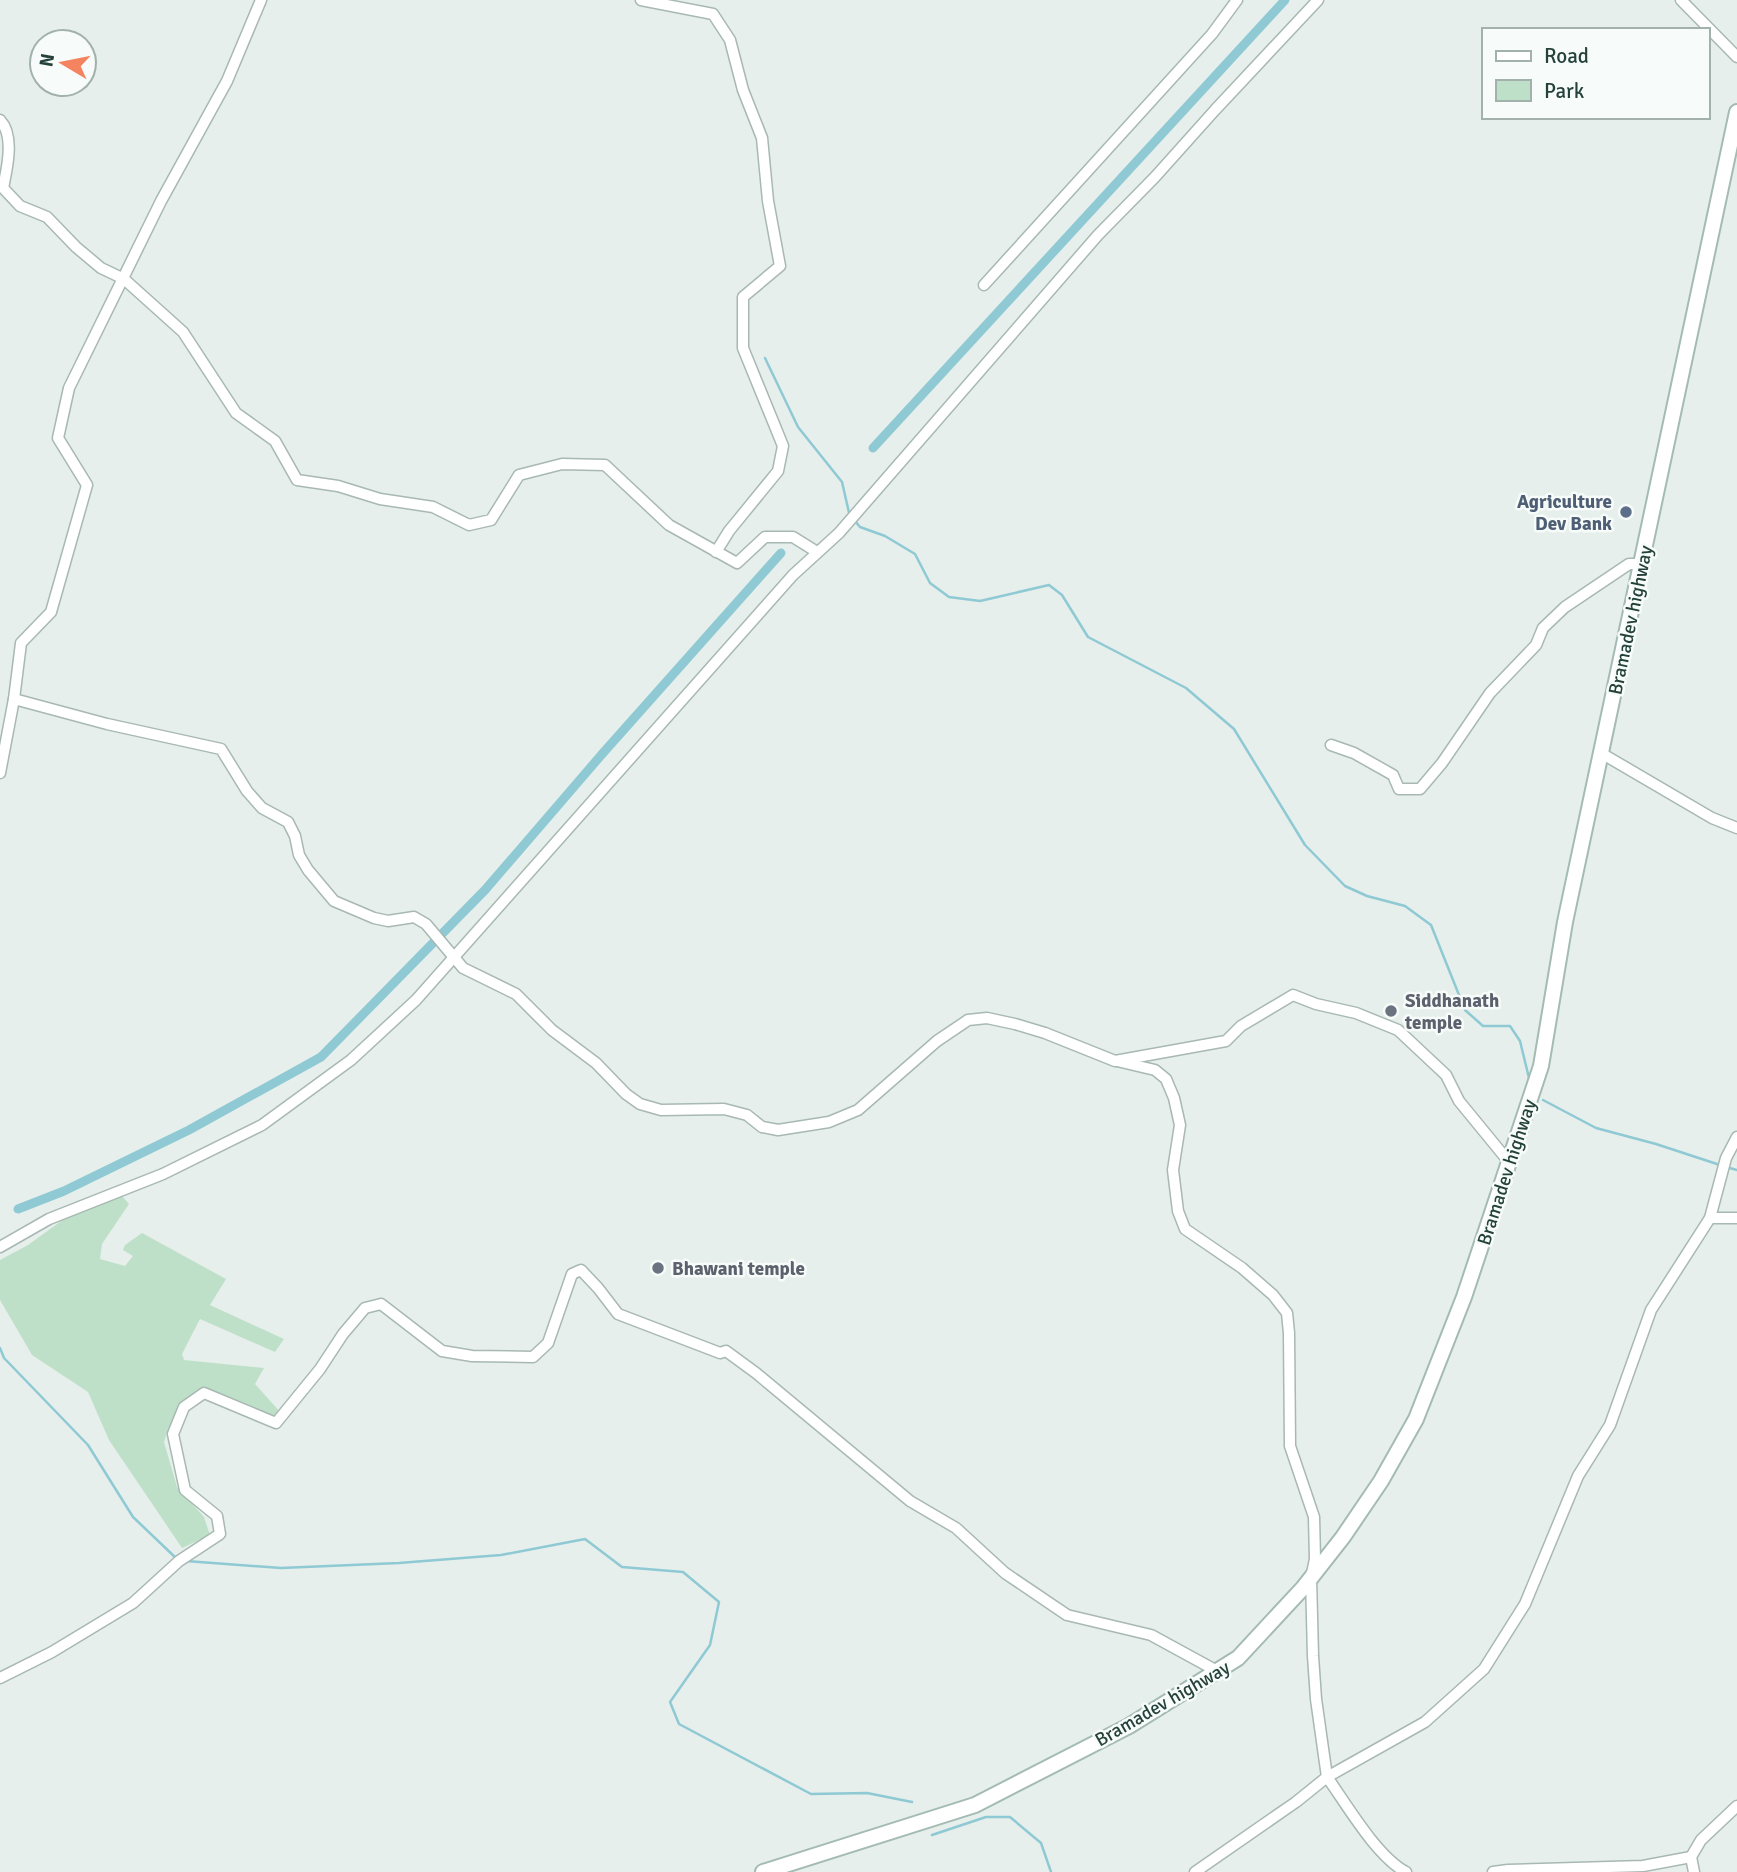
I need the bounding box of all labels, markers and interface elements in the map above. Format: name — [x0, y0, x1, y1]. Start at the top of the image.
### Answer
north arrow — [28, 28, 98, 98]
legend — [1482, 28, 1709, 119]
text: Road — [1544, 43, 1589, 69]
text: N — [34, 52, 60, 69]
text: Park — [1544, 78, 1585, 104]
place label: Agriculture Dev Bank — [1517, 490, 1612, 536]
marker: Agriculture Dev Bank — [1618, 504, 1634, 520]
street label: Bramadev highway — [1603, 543, 1659, 697]
place label: Siddhanath temple — [1404, 989, 1499, 1035]
marker: Siddhanath temple — [1383, 1003, 1399, 1019]
street label: Bramadev highway — [1472, 1096, 1542, 1248]
place label: Bhawani temple — [672, 1257, 805, 1281]
marker: Bhawani temple — [650, 1260, 666, 1276]
street label: Bramadev highway — [1091, 1655, 1234, 1752]

